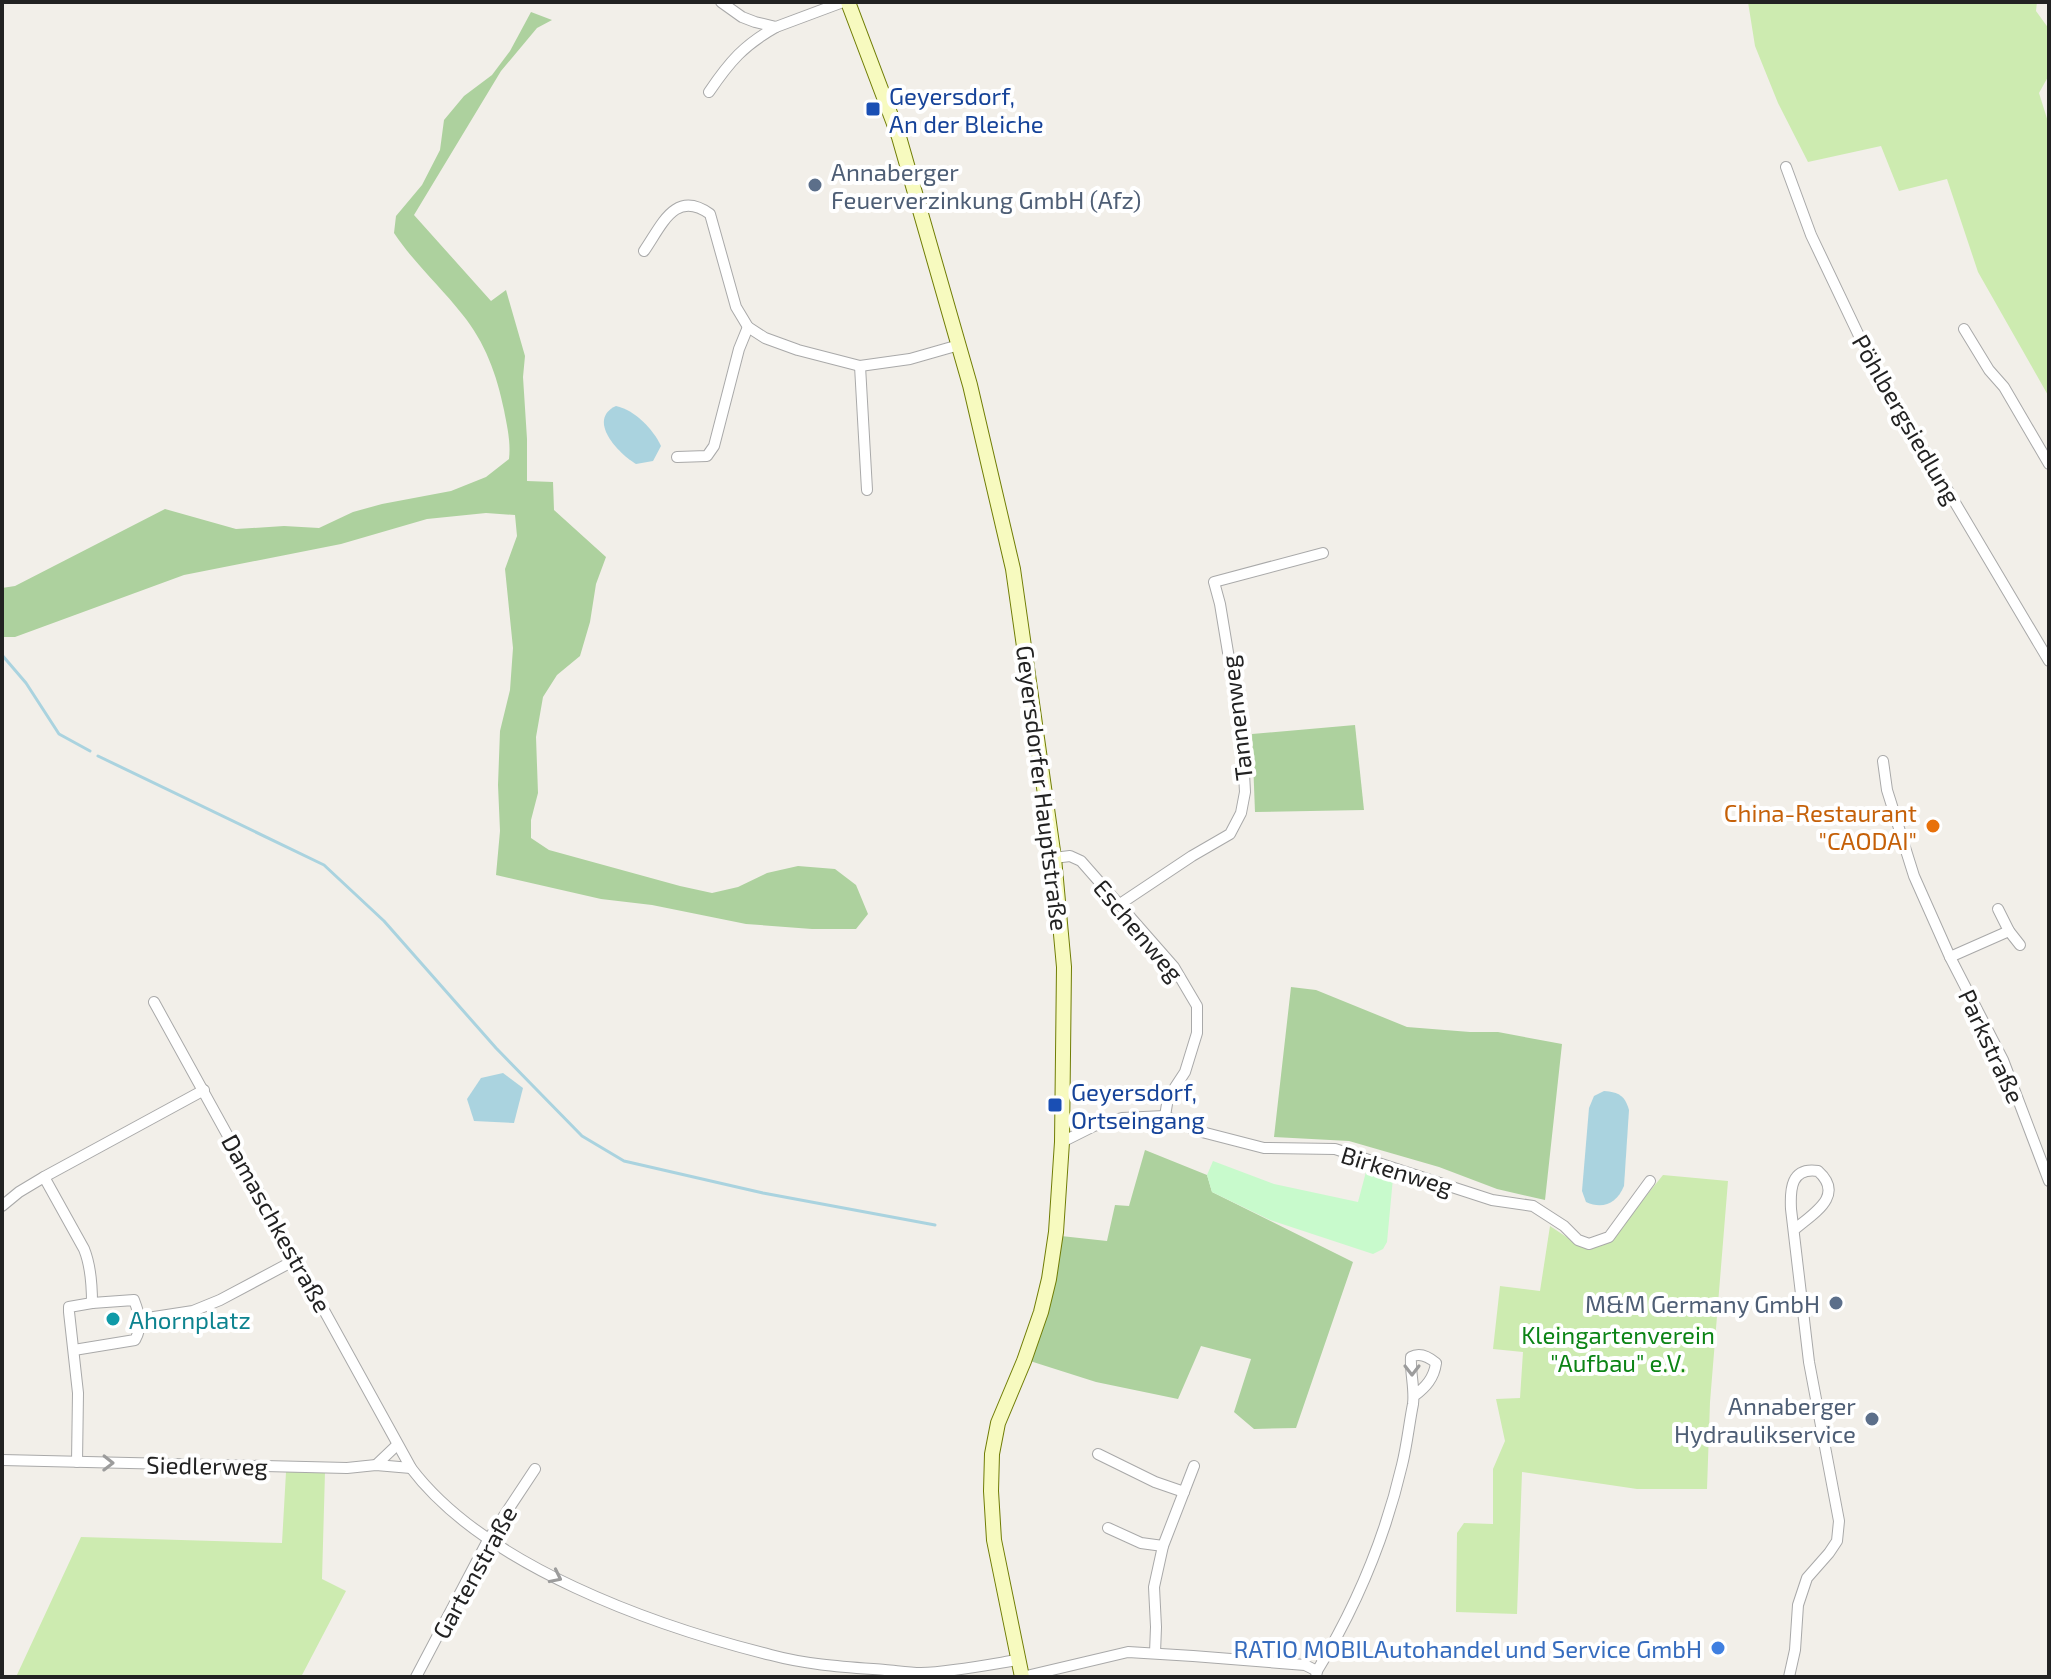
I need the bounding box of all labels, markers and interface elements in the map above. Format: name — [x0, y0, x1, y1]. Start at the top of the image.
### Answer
place label: Geyersdorf, An der Bleiche — [889, 81, 1044, 138]
marker: Geyersdorf, An der Bleiche — [864, 100, 882, 118]
place label: Annaberger Feuerverzinkung GmbH (Afz) — [831, 157, 1141, 214]
marker: Annaberger Feuerverzinkung GmbH (Afz) — [806, 176, 824, 194]
street label: Pöhlbergsiedlung — [1847, 329, 1967, 509]
street label: Geyersdorfer Hauptstraße — [1011, 644, 1075, 932]
street label: Tannenweg — [1214, 654, 1258, 782]
place label: China-Restaurant "CAODAI" — [1724, 798, 1917, 855]
marker: China-Restaurant "CAODAI" — [1924, 817, 1942, 835]
street label: Eschenweg — [1088, 873, 1190, 987]
street label: Parkstraße — [1953, 984, 2031, 1108]
place label: Geyersdorf, Ortseingang — [1071, 1077, 1205, 1134]
marker: Geyersdorf, Ortseingang — [1046, 1096, 1064, 1114]
street label: Damaschkestraße — [216, 1129, 338, 1317]
street label: Birkenweg — [1338, 1139, 1456, 1201]
place label: M&M Germany GmbH — [1585, 1289, 1820, 1318]
marker: M&M Germany GmbH — [1827, 1294, 1845, 1312]
place label: Ahornplatz — [129, 1305, 251, 1334]
marker: Ahornplatz — [104, 1310, 122, 1328]
park label: Kleingartenverein "Aufbau" e.V. — [1521, 1320, 1715, 1377]
one-way arrow — [1403, 1364, 1421, 1376]
place label: Annaberger Hydraulikservice — [1674, 1391, 1856, 1448]
marker: Annaberger Hydraulikservice — [1863, 1410, 1881, 1428]
street label: Siedlerweg — [146, 1449, 268, 1481]
one-way arrow — [102, 1454, 115, 1471]
street label: Gartenstraße — [426, 1501, 522, 1643]
one-way arrow — [548, 1567, 563, 1583]
place label: RATIO MOBILAutohandel und Service GmbH — [1234, 1634, 1702, 1663]
marker: RATIO MOBILAutohandel und Service GmbH — [1709, 1639, 1727, 1657]

